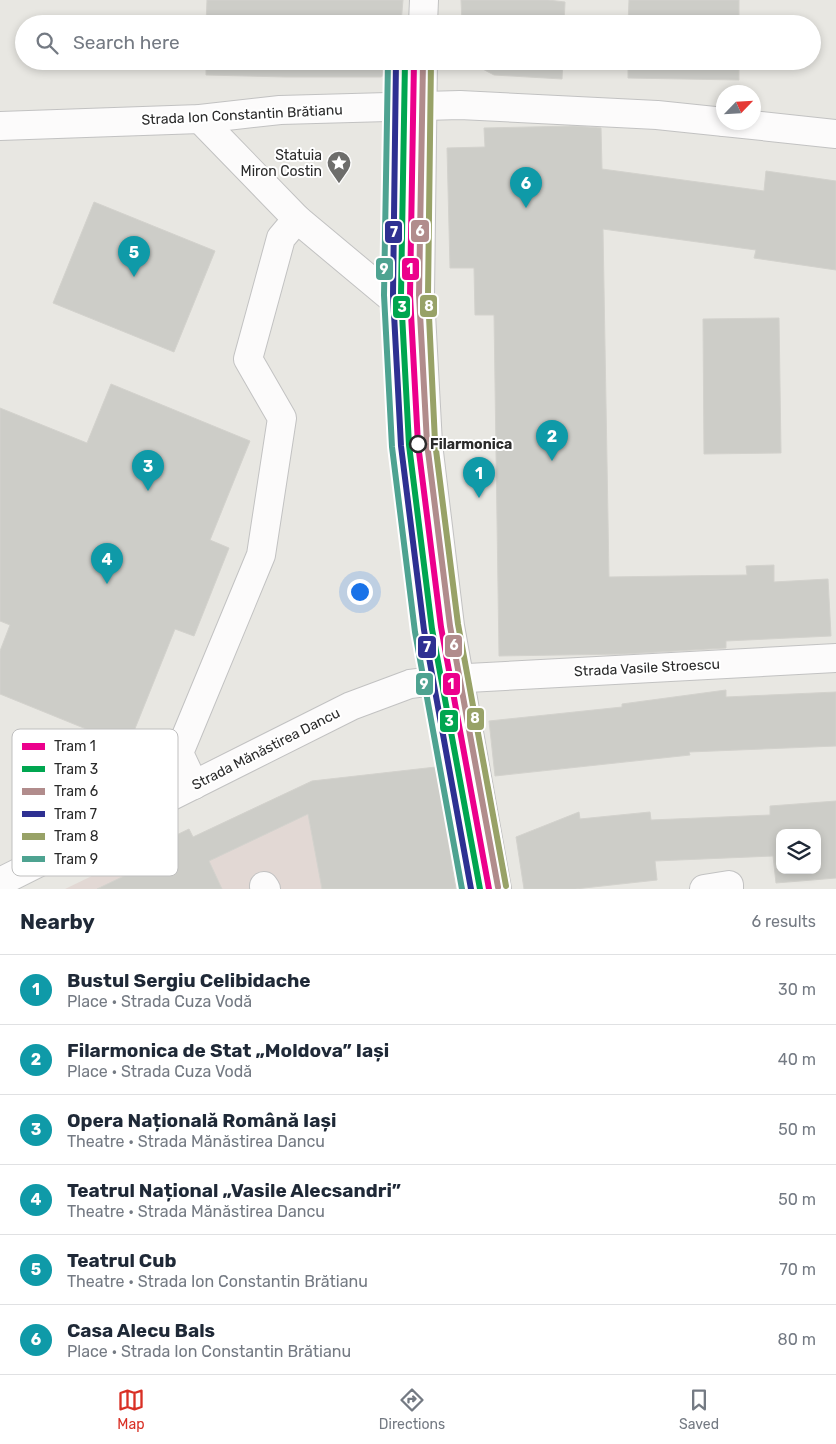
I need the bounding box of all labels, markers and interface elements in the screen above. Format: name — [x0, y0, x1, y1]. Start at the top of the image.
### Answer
search box — [15, 15, 821, 70]
icon: search — [33, 29, 61, 57]
text: Search here — [73, 31, 180, 54]
north arrow — [716, 85, 761, 130]
street label: Strada Ion Constantin Brătianu — [141, 101, 343, 129]
place label: Statuia Miron Costin — [241, 147, 322, 180]
place icon: Statuia Miron Costin — [326, 150, 352, 184]
pin: 6 — [510, 167, 542, 208]
line badge: 6 — [410, 219, 430, 243]
line badge: 7 — [384, 220, 403, 244]
text: 6 — [415, 223, 425, 240]
text: 7 — [390, 224, 398, 241]
pin: 5 — [118, 236, 150, 277]
line badge: 9 — [375, 257, 394, 281]
line badge: 1 — [401, 257, 420, 281]
text: 9 — [380, 261, 389, 278]
text: 1 — [407, 261, 414, 278]
line badge: 8 — [419, 294, 438, 318]
line badge: 3 — [392, 295, 411, 319]
text: 8 — [424, 298, 434, 315]
text: 3 — [397, 299, 407, 316]
pin: 2 — [536, 420, 568, 461]
marker: Filarmonica — [409, 435, 427, 453]
place label: Filarmonica — [430, 436, 512, 453]
pin: 3 — [132, 450, 164, 491]
pin: 1 — [463, 457, 495, 498]
pin: 4 — [91, 543, 123, 584]
your location — [347, 579, 373, 605]
line badge: 6 — [444, 634, 463, 658]
line badge: 7 — [417, 635, 437, 659]
text: 6 — [449, 637, 459, 654]
text: 7 — [423, 639, 431, 656]
street label: Strada Vasile Stroescu — [574, 656, 720, 680]
line badge: 9 — [415, 672, 434, 696]
line badge: 1 — [442, 672, 461, 696]
text: 9 — [420, 676, 429, 693]
text: 1 — [448, 676, 455, 693]
street label: Strada Mănăstirea Dancu — [189, 704, 343, 794]
line badge: 8 — [466, 707, 485, 731]
line badge: 3 — [439, 709, 459, 733]
text: 8 — [470, 710, 480, 727]
text: 3 — [444, 713, 454, 730]
legend — [12, 729, 178, 876]
text: Tram 1 — [54, 738, 96, 755]
text: Tram 3 — [54, 761, 98, 778]
text: Tram 6 — [54, 783, 98, 800]
text: Tram 7 — [54, 806, 97, 823]
text: Tram 8 — [54, 828, 99, 845]
map controls — [776, 829, 821, 874]
button: layers — [776, 829, 821, 874]
text: Tram 9 — [54, 851, 98, 868]
text: Nearby — [20, 909, 95, 934]
text: 6 results — [751, 912, 816, 931]
text: Bustul Sergiu Celibidache — [67, 969, 311, 992]
text: 1 — [32, 980, 40, 999]
text: 30 m — [778, 980, 816, 999]
text: Place · Strada Cuza Vodă — [67, 992, 252, 1011]
text: Filarmonica de Stat „Moldova” Iași — [67, 1039, 389, 1062]
text: 2 — [31, 1050, 41, 1069]
text: 40 m — [778, 1050, 816, 1069]
text: Place · Strada Cuza Vodă — [67, 1062, 252, 1081]
text: Opera Națională Română Iași — [67, 1109, 336, 1132]
text: 3 — [31, 1120, 41, 1139]
text: 50 m — [778, 1120, 816, 1139]
text: Theatre · Strada Mănăstirea Dancu — [67, 1132, 325, 1151]
text: Teatrul Național „Vasile Alecsandri” — [67, 1179, 401, 1202]
text: 4 — [31, 1190, 41, 1209]
text: 50 m — [778, 1190, 816, 1209]
text: Theatre · Strada Mănăstirea Dancu — [67, 1202, 325, 1221]
text: Teatrul Cub — [67, 1249, 176, 1272]
text: 5 — [31, 1260, 41, 1279]
text: 70 m — [779, 1260, 816, 1279]
text: Theatre · Strada Ion Constantin Brătianu — [67, 1272, 368, 1291]
text: Casa Alecu Bals — [67, 1319, 215, 1342]
text: 6 — [31, 1330, 41, 1349]
text: 80 m — [778, 1330, 816, 1349]
text: Place · Strada Ion Constantin Brătianu — [67, 1342, 351, 1361]
tab: Map — [117, 1386, 145, 1433]
tab: Directions — [379, 1386, 445, 1433]
tab: Saved — [679, 1386, 719, 1433]

